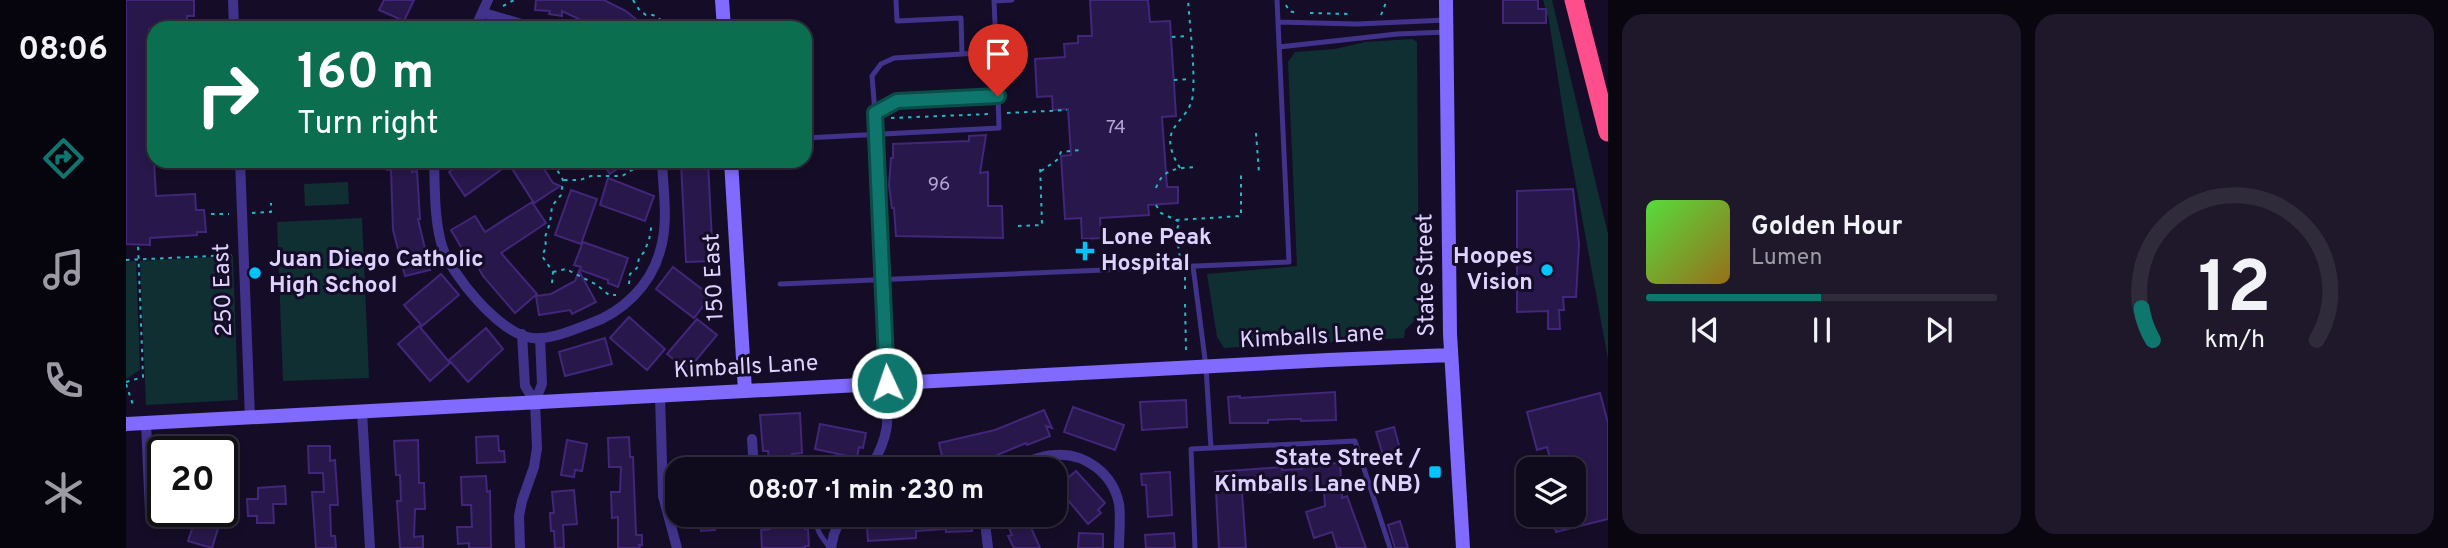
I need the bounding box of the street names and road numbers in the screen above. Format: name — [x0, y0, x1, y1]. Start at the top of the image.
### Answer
street label: State Street — [1411, 213, 1443, 337]
street label: 150 East — [698, 232, 732, 322]
street label: 250 East — [208, 243, 240, 337]
street label: Kimballs Lane — [1239, 320, 1385, 356]
street label: Kimballs Lane — [673, 350, 819, 386]

